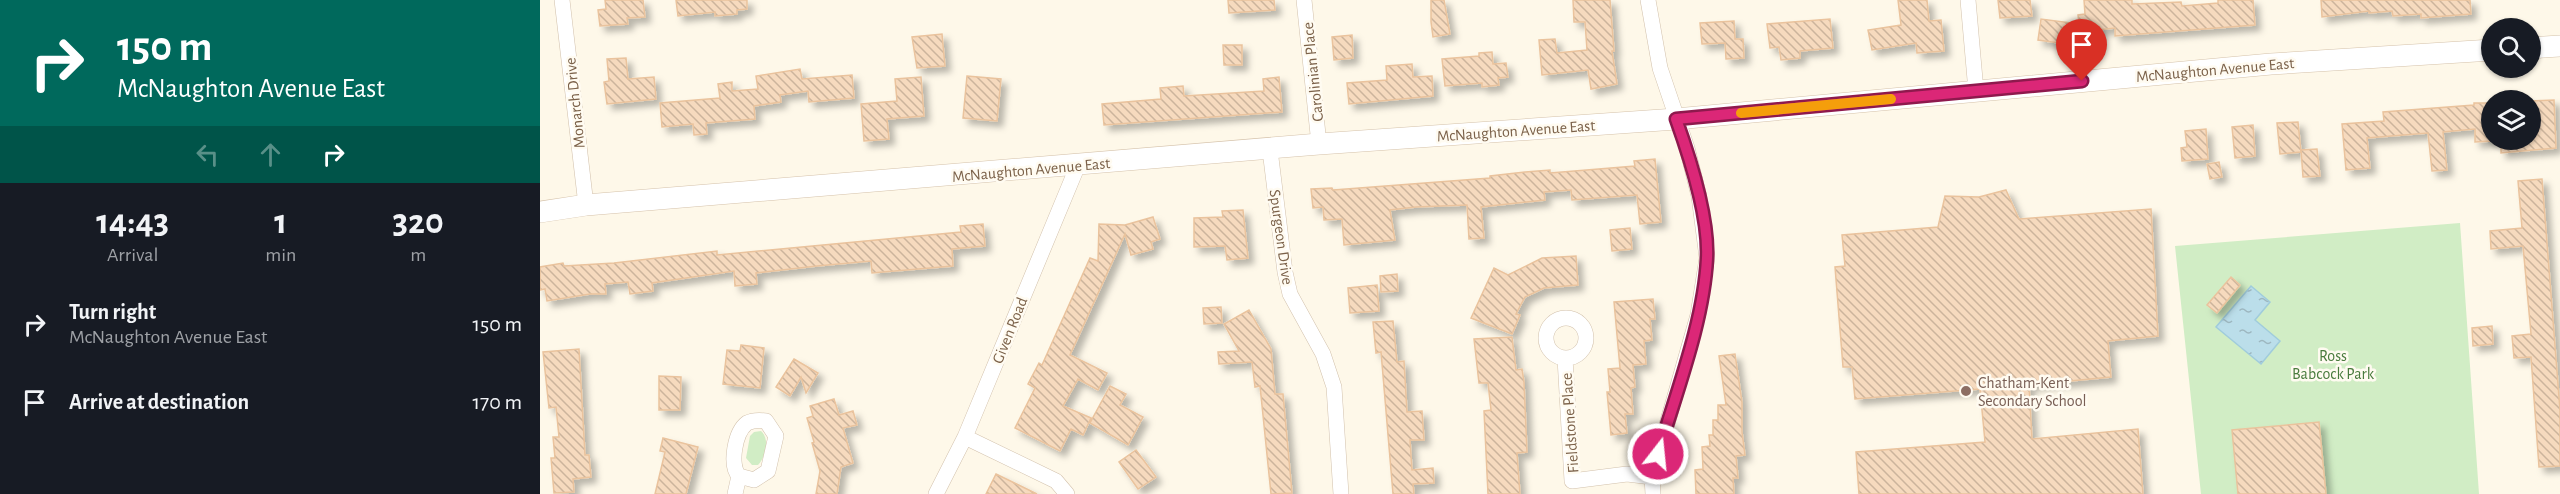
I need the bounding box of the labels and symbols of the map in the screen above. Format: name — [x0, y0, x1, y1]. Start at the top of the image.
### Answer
pin — [2056, 19, 2107, 81]
street label: Carolinian Place — [1300, 21, 1326, 122]
street label: McNaughton Avenue East — [2135, 55, 2295, 85]
street label: Monarch Drive — [562, 57, 588, 149]
street label: McNaughton Avenue East — [1436, 117, 1596, 145]
street label: McNaughton Avenue East — [951, 155, 1111, 185]
street label: Spurgeon Drive — [1266, 189, 1296, 286]
street label: Given Road — [989, 295, 1030, 366]
park label: Ross Babcock Park — [2292, 348, 2375, 382]
street label: Fieldstone Place — [1559, 372, 1581, 474]
place label: Chatham-Kent Secondary School — [1978, 375, 2086, 410]
marker: Chatham-Kent Secondary School — [1959, 384, 1973, 398]
position arrow — [1626, 422, 1690, 486]

